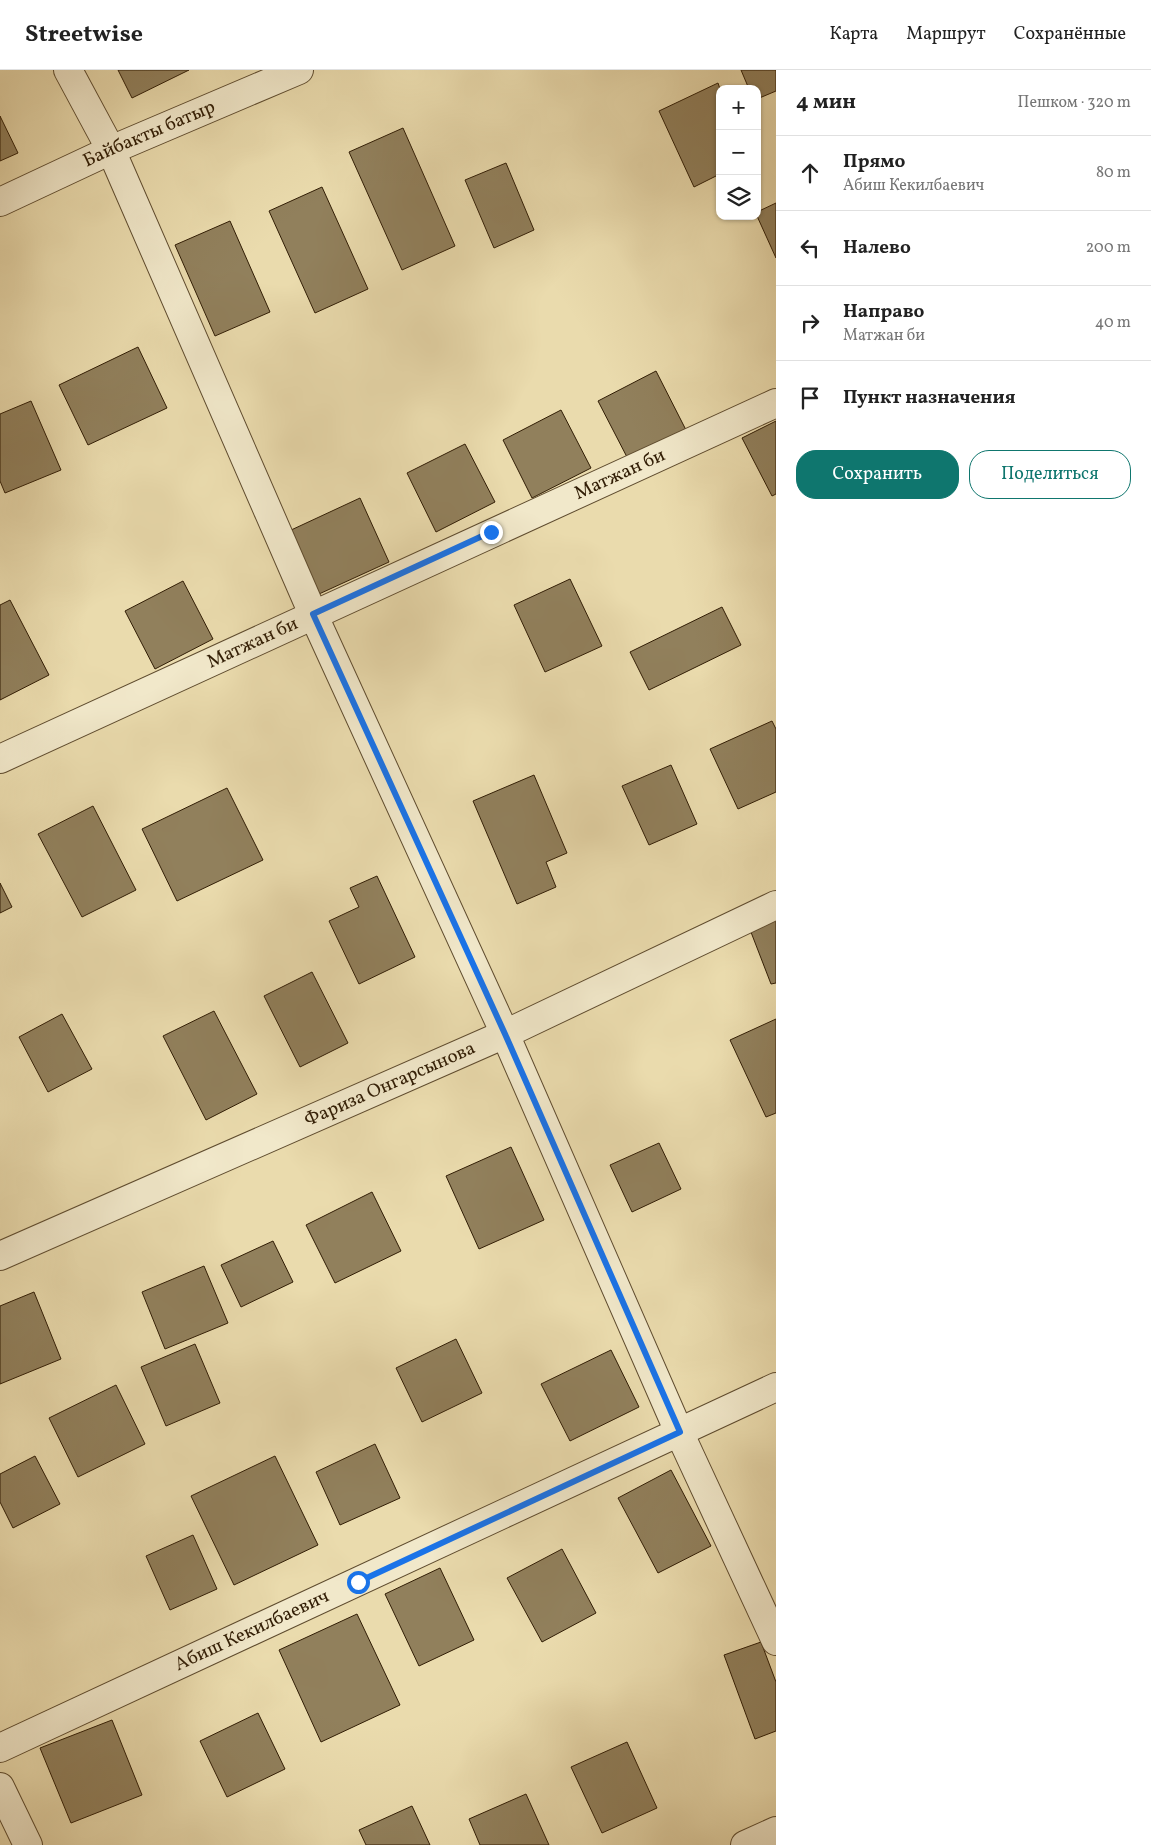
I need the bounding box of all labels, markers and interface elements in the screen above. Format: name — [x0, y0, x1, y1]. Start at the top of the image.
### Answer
text: Streetwise — [25, 18, 143, 52]
text: Карта — [829, 22, 878, 47]
text: Маршрут — [906, 22, 986, 47]
text: Сохранённые — [1014, 22, 1126, 47]
map controls — [716, 85, 761, 220]
button: + — [716, 85, 761, 130]
text: 4 мин — [796, 88, 856, 117]
text: Пешком · 320 m — [1018, 92, 1131, 114]
street label: Байбакты батыр — [79, 94, 220, 174]
button: − — [716, 130, 761, 175]
text: Прямо — [843, 149, 905, 175]
icon: ahead — [796, 159, 824, 187]
text: 80 m — [1096, 162, 1131, 184]
button: layers — [716, 175, 761, 220]
text: Абиш Кекилбаевич — [843, 175, 984, 197]
icon: left — [796, 234, 824, 262]
text: Налево — [843, 235, 911, 261]
text: 200 m — [1086, 237, 1131, 259]
text: Направо — [843, 299, 925, 325]
icon: right — [796, 309, 824, 337]
text: 40 m — [1095, 312, 1131, 334]
text: Матжан би — [843, 325, 925, 347]
icon: arrive — [796, 384, 824, 412]
text: Пункт назначения — [843, 385, 1016, 411]
street label: Матжан би — [570, 442, 670, 507]
button: Сохранить — [796, 450, 959, 499]
button: Поделиться — [969, 450, 1131, 499]
route end — [480, 521, 503, 544]
street label: Матжан би — [203, 611, 302, 675]
street label: Фариза Онгарсынова — [300, 1036, 480, 1134]
route start — [347, 1571, 370, 1594]
street label: Абиш Кекилбаевич — [170, 1584, 334, 1678]

